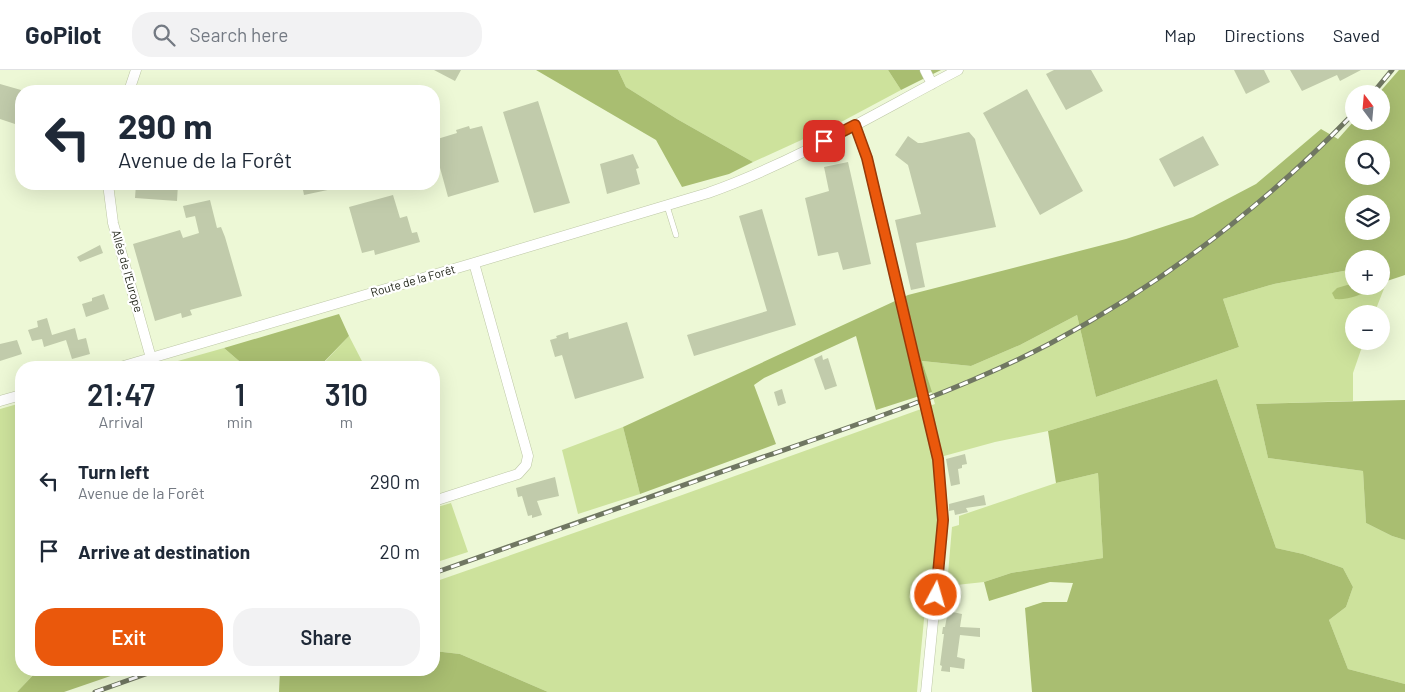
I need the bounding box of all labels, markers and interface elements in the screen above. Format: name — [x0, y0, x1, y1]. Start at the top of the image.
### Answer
search box — [132, 12, 482, 57]
text: GoPilot — [25, 20, 102, 49]
icon: search — [150, 21, 178, 49]
text: Search here — [190, 23, 288, 46]
text: Map — [1164, 24, 1196, 46]
text: Directions — [1224, 24, 1305, 46]
text: Saved — [1333, 24, 1380, 46]
north arrow — [1345, 85, 1390, 130]
map controls — [1345, 85, 1390, 350]
text: 290 m — [118, 104, 212, 146]
icon: left — [35, 105, 100, 170]
pin — [803, 120, 845, 162]
icon: arrive — [810, 127, 838, 155]
button: search — [1345, 140, 1390, 185]
text: Avenue de la Forêt — [118, 146, 292, 172]
button: layers — [1345, 195, 1390, 240]
street label: Allée de l'Europe — [109, 228, 146, 314]
button: + — [1345, 250, 1390, 295]
street label: Route de la Forêt — [369, 261, 457, 299]
button: − — [1345, 305, 1390, 350]
text: 21:47 — [87, 376, 155, 412]
text: 1 — [234, 376, 245, 412]
text: 310 — [325, 376, 368, 412]
text: Arrival — [99, 412, 143, 431]
text: min — [227, 412, 253, 431]
text: m — [340, 412, 353, 431]
text: Turn left — [78, 460, 149, 483]
icon: left — [35, 467, 63, 495]
text: 290 m — [370, 470, 420, 493]
text: Avenue de la Forêt — [78, 483, 205, 502]
icon: arrive — [35, 537, 63, 565]
text: Arrive at destination — [78, 540, 250, 563]
text: 20 m — [380, 540, 420, 563]
position arrow — [909, 568, 961, 620]
button: Exit — [35, 608, 223, 666]
button: Share — [233, 608, 420, 666]

